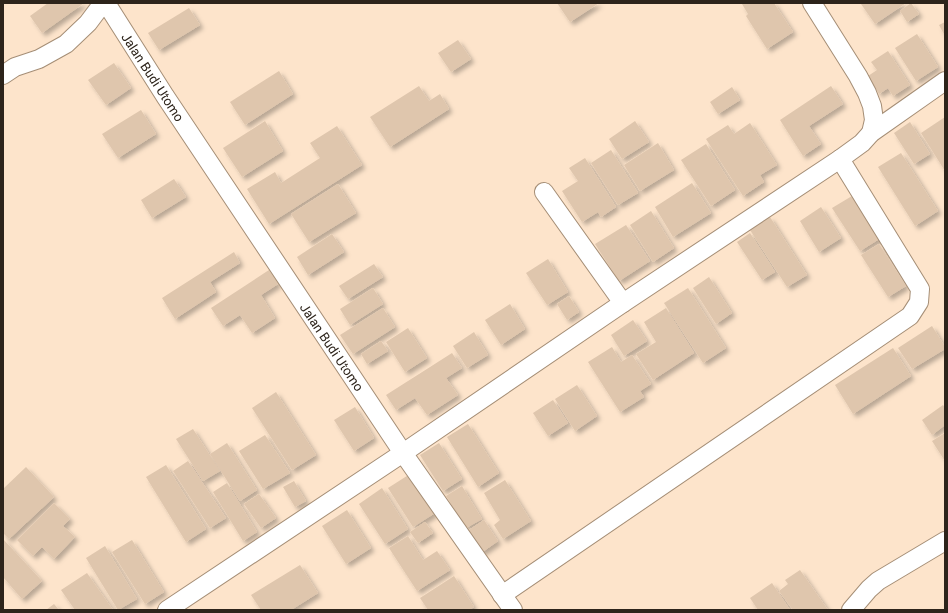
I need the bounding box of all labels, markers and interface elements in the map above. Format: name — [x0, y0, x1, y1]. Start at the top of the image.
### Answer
street label: Jalan Budi Utomo — [118, 30, 187, 124]
street label: Jalan Budi Utomo — [297, 301, 367, 394]

